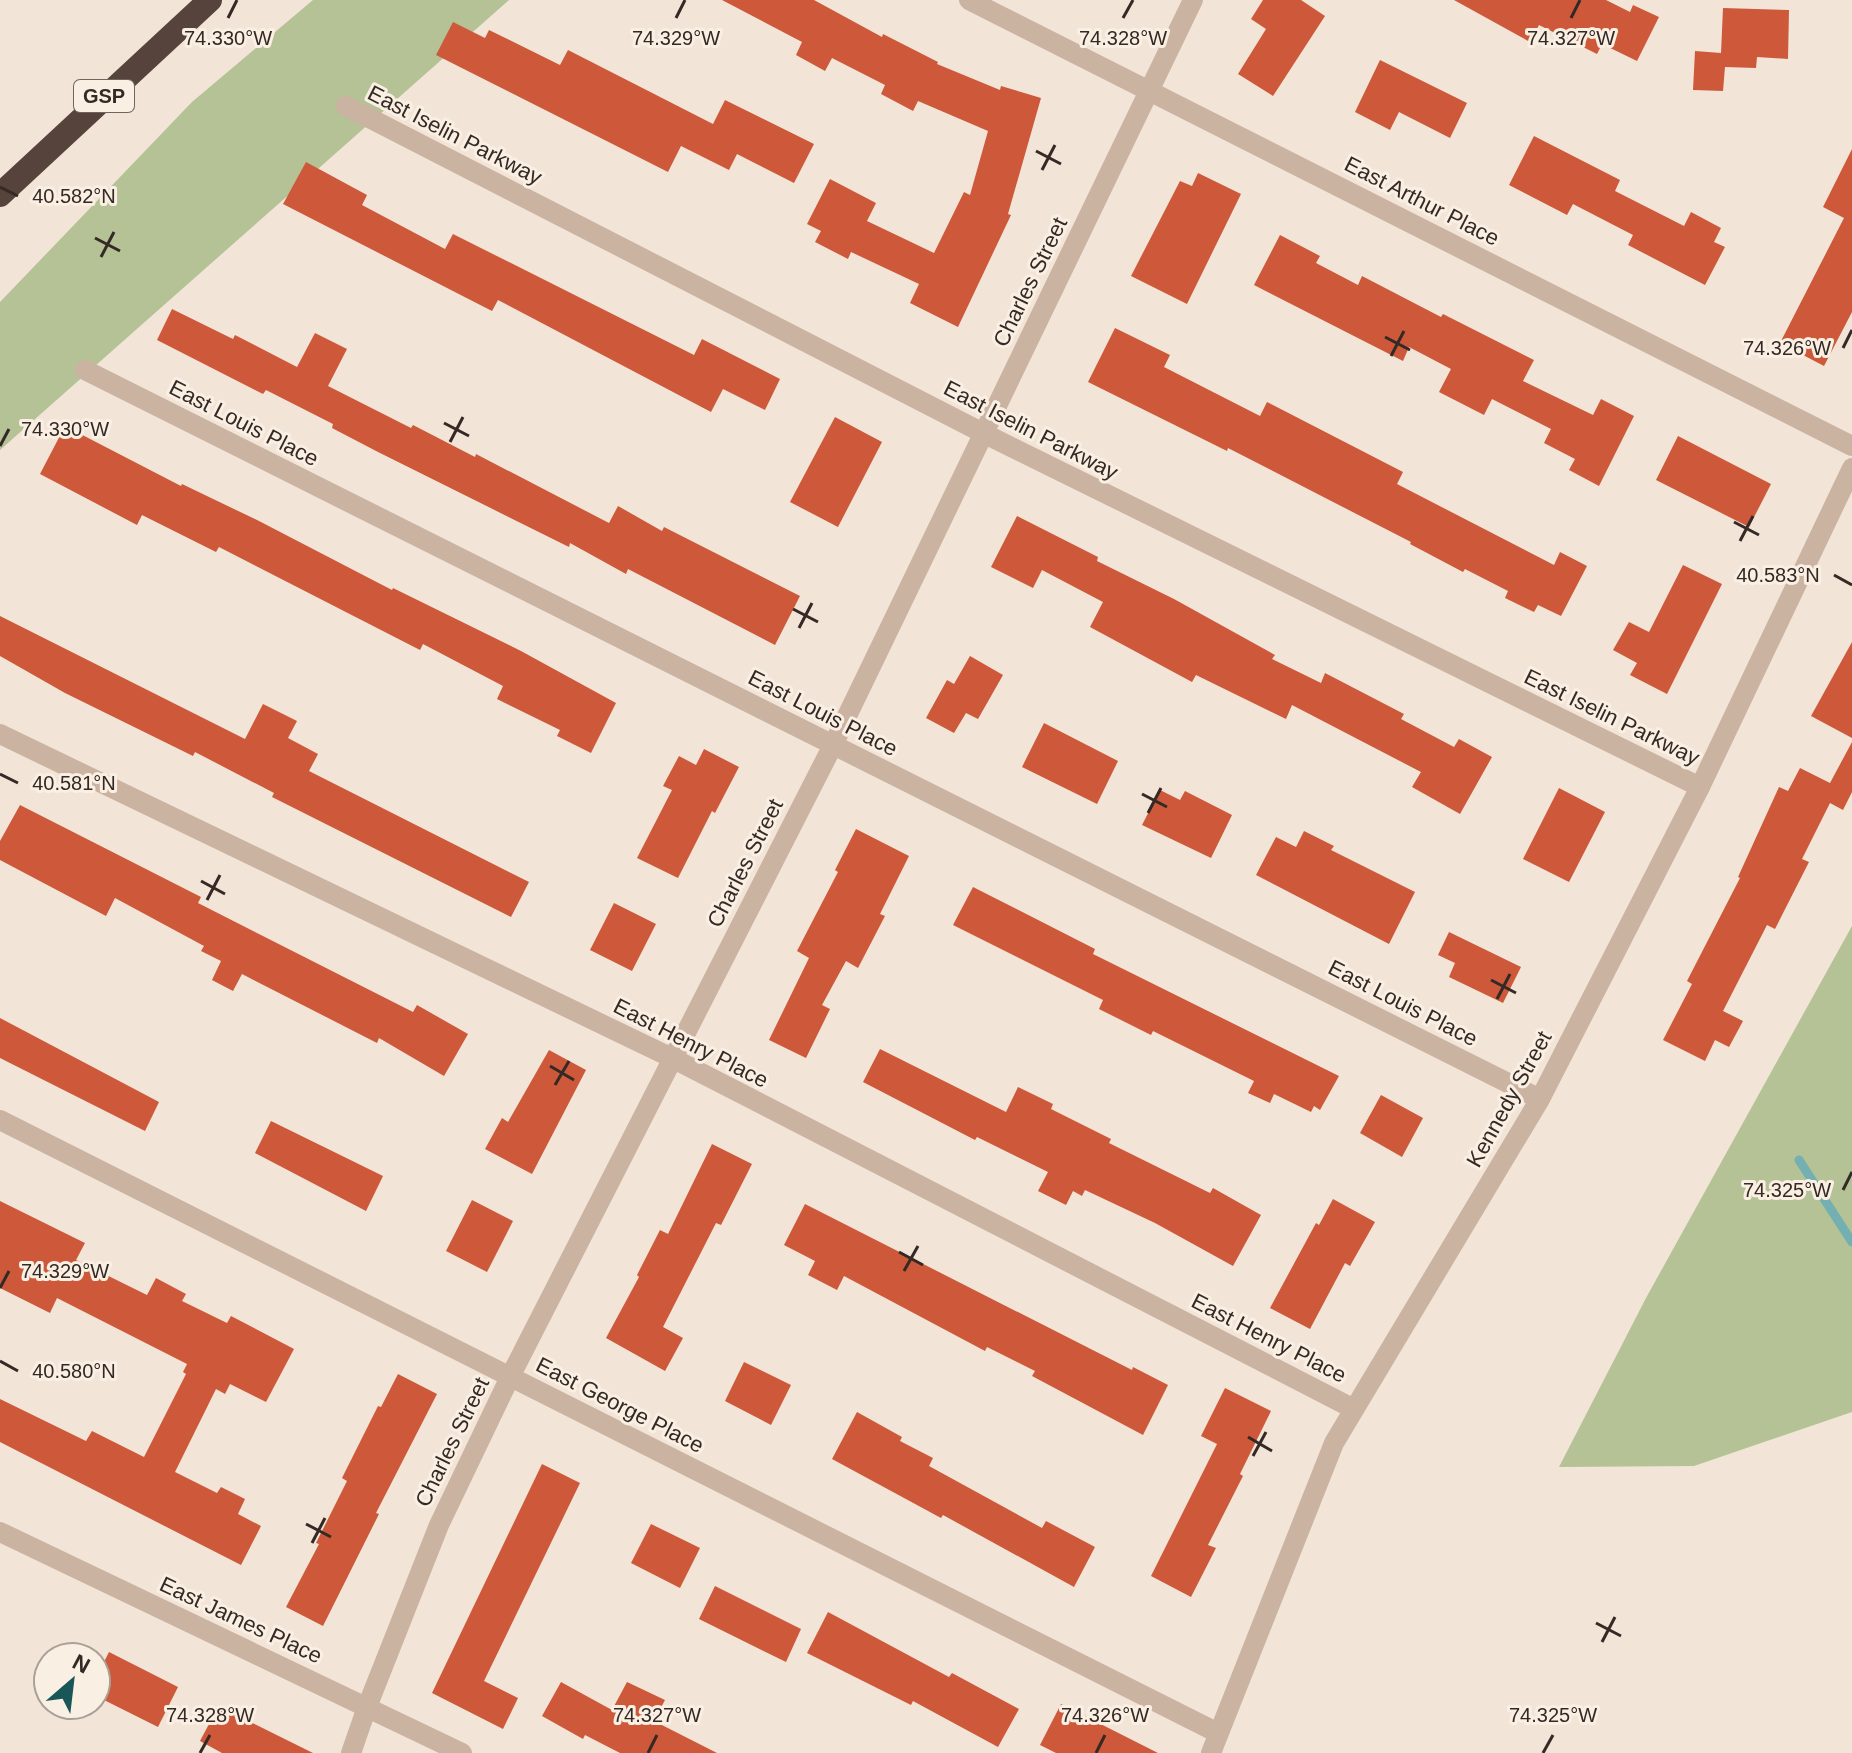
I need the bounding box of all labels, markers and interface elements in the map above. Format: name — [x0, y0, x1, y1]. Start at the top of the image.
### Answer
text: 74.330°W — [184, 27, 272, 49]
text: 74.329°W — [632, 27, 720, 49]
text: 74.328°W — [1079, 27, 1167, 49]
text: 74.327°W — [1527, 27, 1615, 49]
road number: GSP — [74, 80, 134, 112]
street label: East Iselin Parkway — [364, 80, 546, 190]
street label: East Arthur Place — [1341, 151, 1503, 251]
text: 40.582°N — [32, 185, 116, 207]
street label: Charles Street — [988, 213, 1072, 351]
text: 74.326°W — [1743, 337, 1831, 359]
street label: East Louis Place — [165, 375, 323, 471]
street label: East Iselin Parkway — [940, 375, 1122, 485]
text: 74.330°W — [21, 418, 109, 440]
text: 40.583°N — [1736, 564, 1820, 586]
street label: East Iselin Parkway — [1520, 664, 1704, 770]
street label: East Louis Place — [744, 665, 902, 761]
text: 40.581°N — [32, 772, 116, 794]
street label: Charles Street — [702, 795, 788, 931]
street label: East Louis Place — [1324, 955, 1482, 1051]
street label: East Henry Place — [610, 993, 772, 1093]
street label: Kennedy Street — [1461, 1027, 1557, 1171]
text: 74.325°W — [1743, 1179, 1831, 1201]
text: 74.329°W — [21, 1260, 109, 1282]
street label: East Henry Place — [1188, 1288, 1350, 1388]
street label: East George Place — [532, 1352, 708, 1458]
text: 40.580°N — [32, 1360, 116, 1382]
street label: Charles Street — [410, 1373, 494, 1511]
street label: East James Place — [156, 1571, 326, 1669]
north arrow — [32, 1641, 112, 1721]
text: N — [68, 1649, 94, 1679]
text: 74.328°W — [166, 1704, 254, 1726]
text: 74.327°W — [613, 1704, 701, 1726]
text: 74.326°W — [1061, 1704, 1149, 1726]
text: 74.325°W — [1509, 1704, 1597, 1726]

